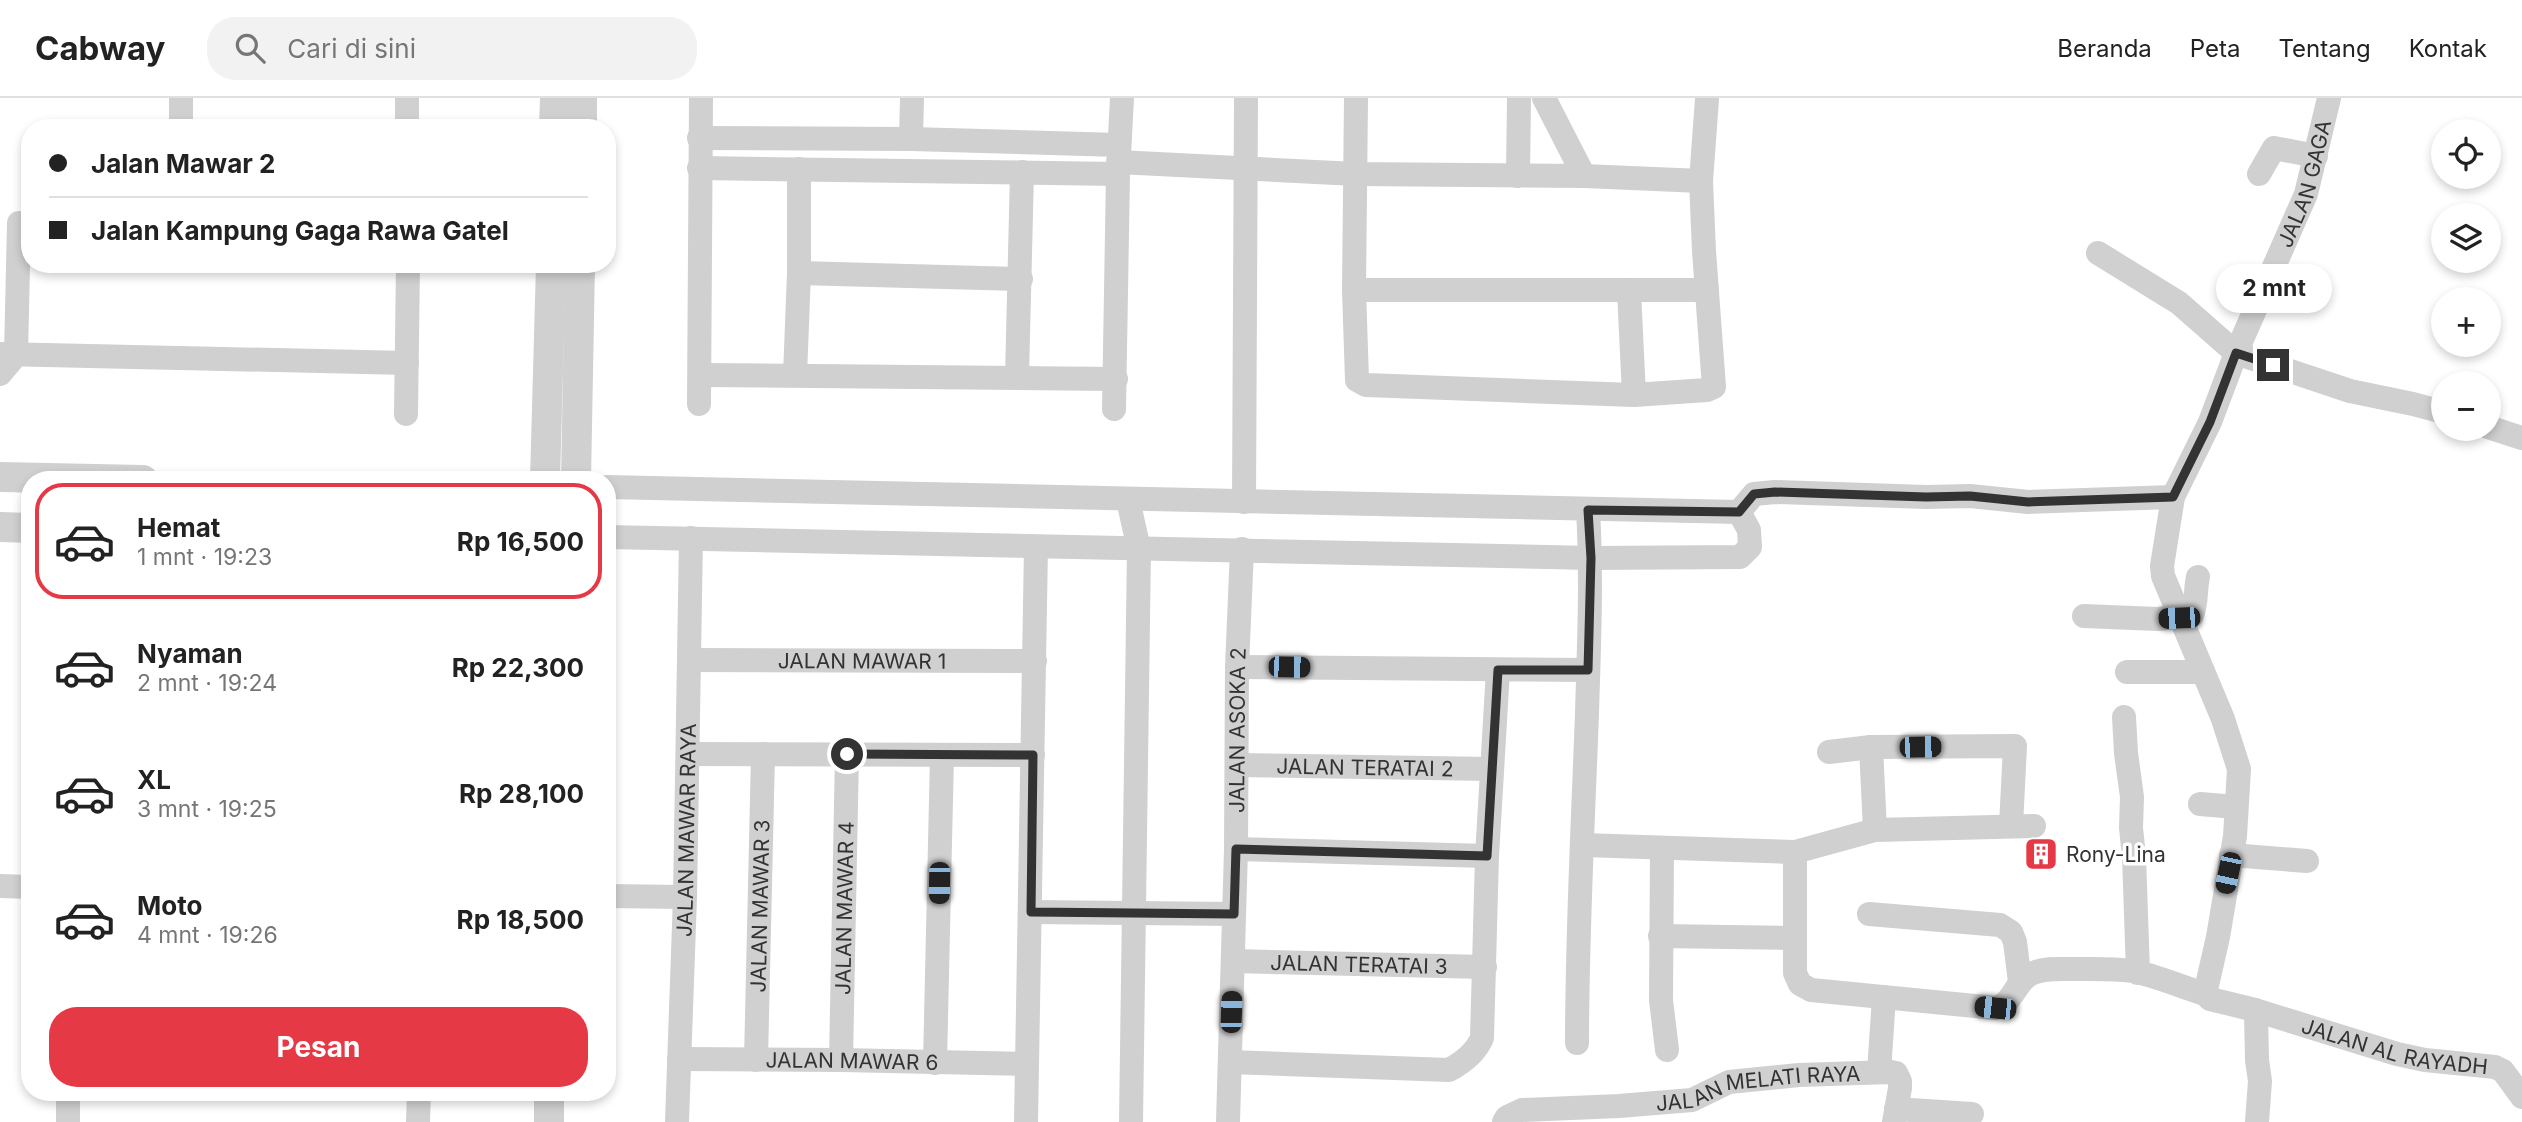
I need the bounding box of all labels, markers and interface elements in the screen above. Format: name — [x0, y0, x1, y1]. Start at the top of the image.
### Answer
search box — [207, 17, 697, 80]
text: Cabway — [35, 28, 165, 68]
icon: search — [231, 29, 269, 67]
text: Cari di sini — [287, 33, 416, 64]
text: Beranda — [2057, 34, 2152, 63]
text: Peta — [2190, 34, 2240, 63]
text: Tentang — [2278, 34, 2371, 63]
text: Kontak — [2409, 34, 2487, 63]
street label: JALAN GAGA — [2272, 117, 2336, 251]
map controls — [2431, 119, 2501, 441]
button: locate — [2431, 119, 2501, 189]
text: Jalan Mawar 2 — [91, 148, 275, 179]
button: layers — [2431, 203, 2501, 273]
text: Jalan Kampung Gaga Rawa Gatel — [91, 215, 509, 246]
callout: 2 mnt — [2215, 264, 2331, 313]
text: 2 mnt — [2242, 274, 2306, 302]
button: + — [2431, 287, 2501, 357]
route end — [2257, 349, 2289, 381]
button: − — [2431, 371, 2501, 441]
icon: car — [53, 510, 116, 573]
text: Hemat — [137, 512, 220, 543]
text: Rp 16,500 — [457, 526, 584, 557]
text: 1 mnt · 19:23 — [137, 543, 272, 571]
car — [2158, 607, 2201, 629]
icon: car — [53, 636, 116, 699]
text: Nyaman — [137, 638, 243, 669]
street label: JALAN ASOKA 2 — [1224, 647, 1250, 813]
street label: JALAN MAWAR 1 — [778, 648, 946, 673]
text: Rp 22,300 — [452, 652, 584, 683]
car — [1268, 656, 1311, 678]
text: 2 mnt · 19:24 — [137, 669, 277, 697]
street label: JALAN MAWAR RAYA — [671, 723, 700, 937]
car — [1899, 736, 1942, 758]
route start — [831, 738, 863, 770]
street label: JALAN TERATAI 2 — [1276, 753, 1454, 781]
icon: car — [53, 762, 116, 825]
text: XL — [137, 764, 171, 795]
text: Rp 28,100 — [459, 778, 584, 809]
text: 3 mnt · 19:25 — [137, 795, 277, 823]
street label: JALAN MAWAR 3 — [745, 819, 774, 993]
street label: JALAN MAWAR 4 — [830, 821, 858, 995]
building icon: Rony-Lina — [2022, 835, 2060, 873]
place label: Rony-Lina — [2066, 842, 2166, 867]
car — [2214, 850, 2243, 896]
car — [929, 862, 950, 904]
icon: car — [53, 888, 116, 951]
text: Moto — [137, 890, 202, 921]
text: Rp 18,500 — [457, 904, 584, 935]
text: 4 mnt · 19:26 — [137, 921, 278, 949]
street label: JALAN TERATAI 3 — [1270, 949, 1448, 979]
car — [1220, 991, 1243, 1033]
car — [1974, 995, 2017, 1021]
button: Pesan — [49, 1007, 588, 1087]
street label: JALAN AL RAYADH — [2299, 1013, 2489, 1079]
street label: JALAN MAWAR 6 — [765, 1047, 939, 1075]
street label: JALAN MELATI RAYA — [1655, 1061, 1861, 1115]

